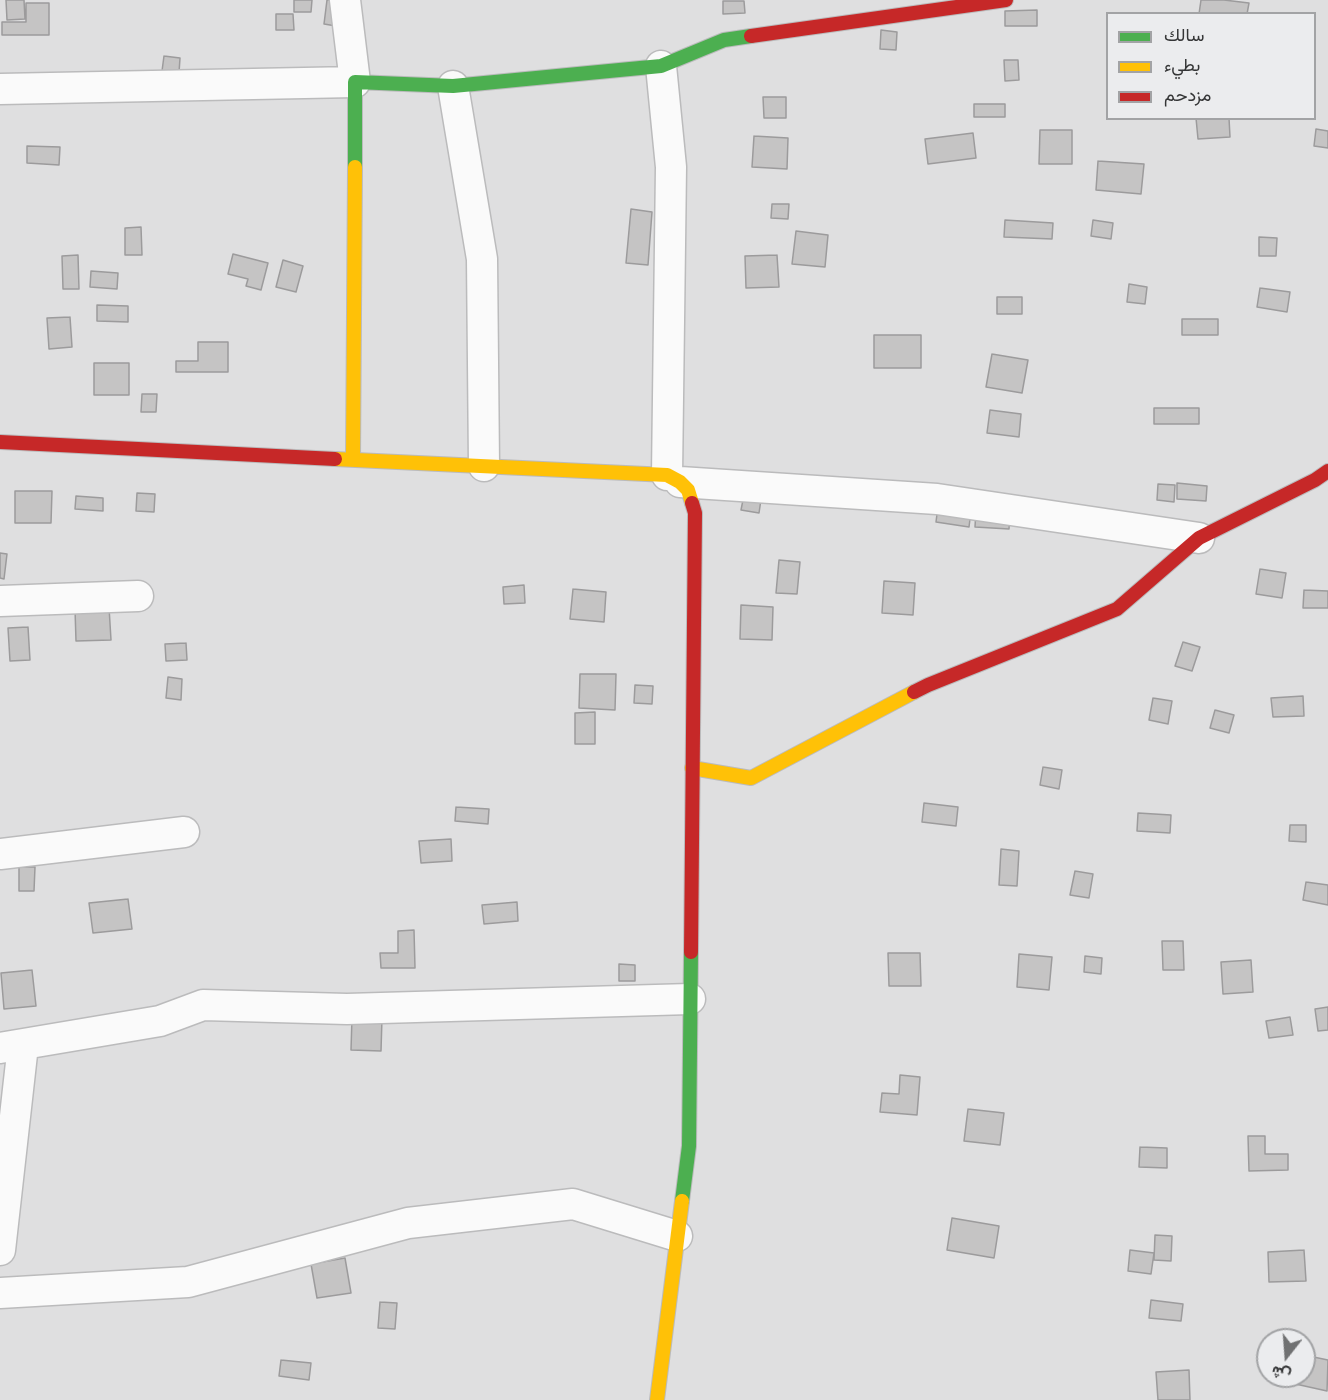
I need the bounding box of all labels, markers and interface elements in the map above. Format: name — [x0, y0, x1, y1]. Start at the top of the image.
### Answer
legend — [1106, 12, 1316, 120]
text: سالك — [1164, 24, 1204, 46]
text: بطيء — [1164, 54, 1200, 76]
text: مزدحم — [1164, 84, 1211, 106]
north arrow — [1256, 1328, 1316, 1388]
text: ش — [1269, 1362, 1293, 1386]

